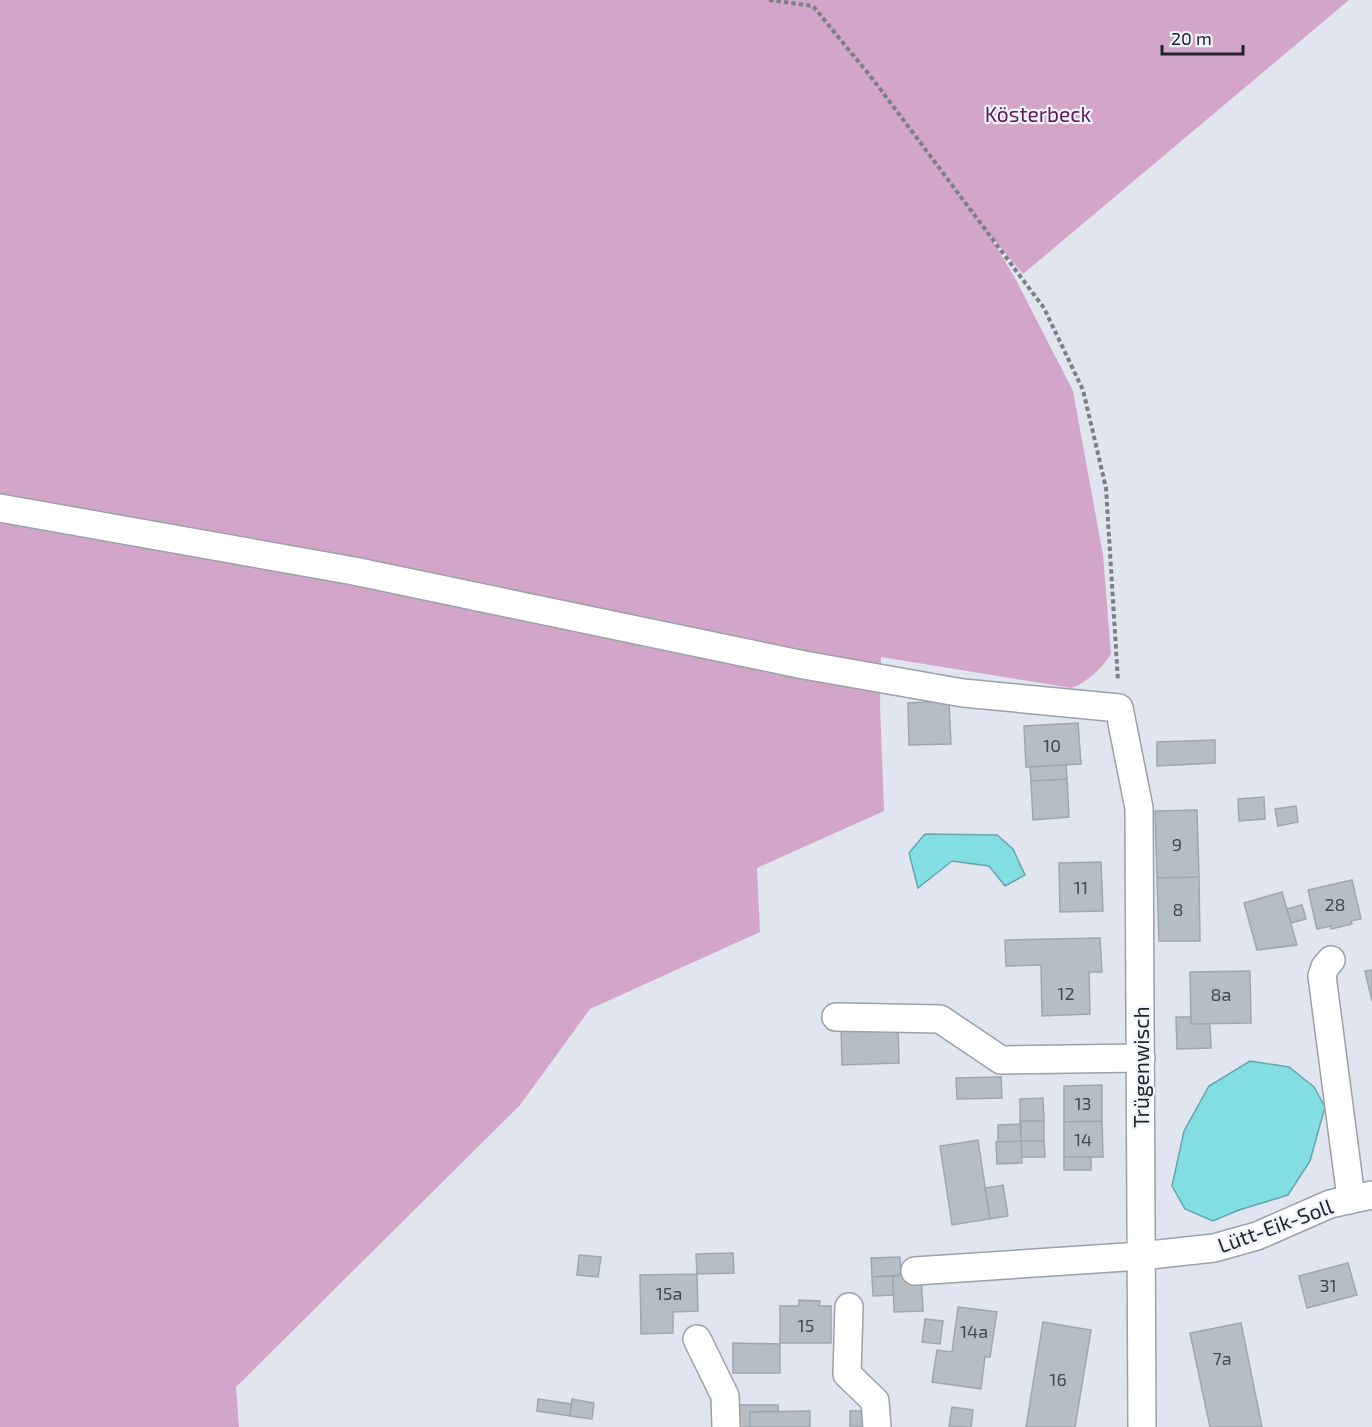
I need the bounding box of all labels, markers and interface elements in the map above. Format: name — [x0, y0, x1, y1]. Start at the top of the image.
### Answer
scale bar — [1162, 18, 1243, 56]
text: 20 m — [1171, 27, 1212, 49]
park label: Kösterbeck — [985, 101, 1092, 126]
house number: 10 — [1043, 734, 1061, 756]
house number: 9 — [1172, 833, 1182, 855]
house number: 11 — [1074, 876, 1088, 898]
house number: 28 — [1324, 893, 1346, 915]
house number: 8 — [1173, 898, 1183, 920]
house number: 12 — [1057, 982, 1075, 1004]
house number: 8a — [1211, 983, 1231, 1005]
street label: Trügenwisch — [1128, 1006, 1153, 1128]
house number: 13 — [1074, 1092, 1092, 1114]
house number: 14 — [1074, 1128, 1092, 1150]
street label: Lütt-Eik-Soll — [1214, 1192, 1337, 1257]
house number: 31 — [1319, 1274, 1337, 1296]
house number: 15a — [656, 1282, 682, 1304]
house number: 15 — [798, 1314, 814, 1336]
house number: 14a — [960, 1320, 988, 1342]
house number: 7a — [1212, 1347, 1232, 1369]
house number: 16 — [1049, 1368, 1067, 1390]

